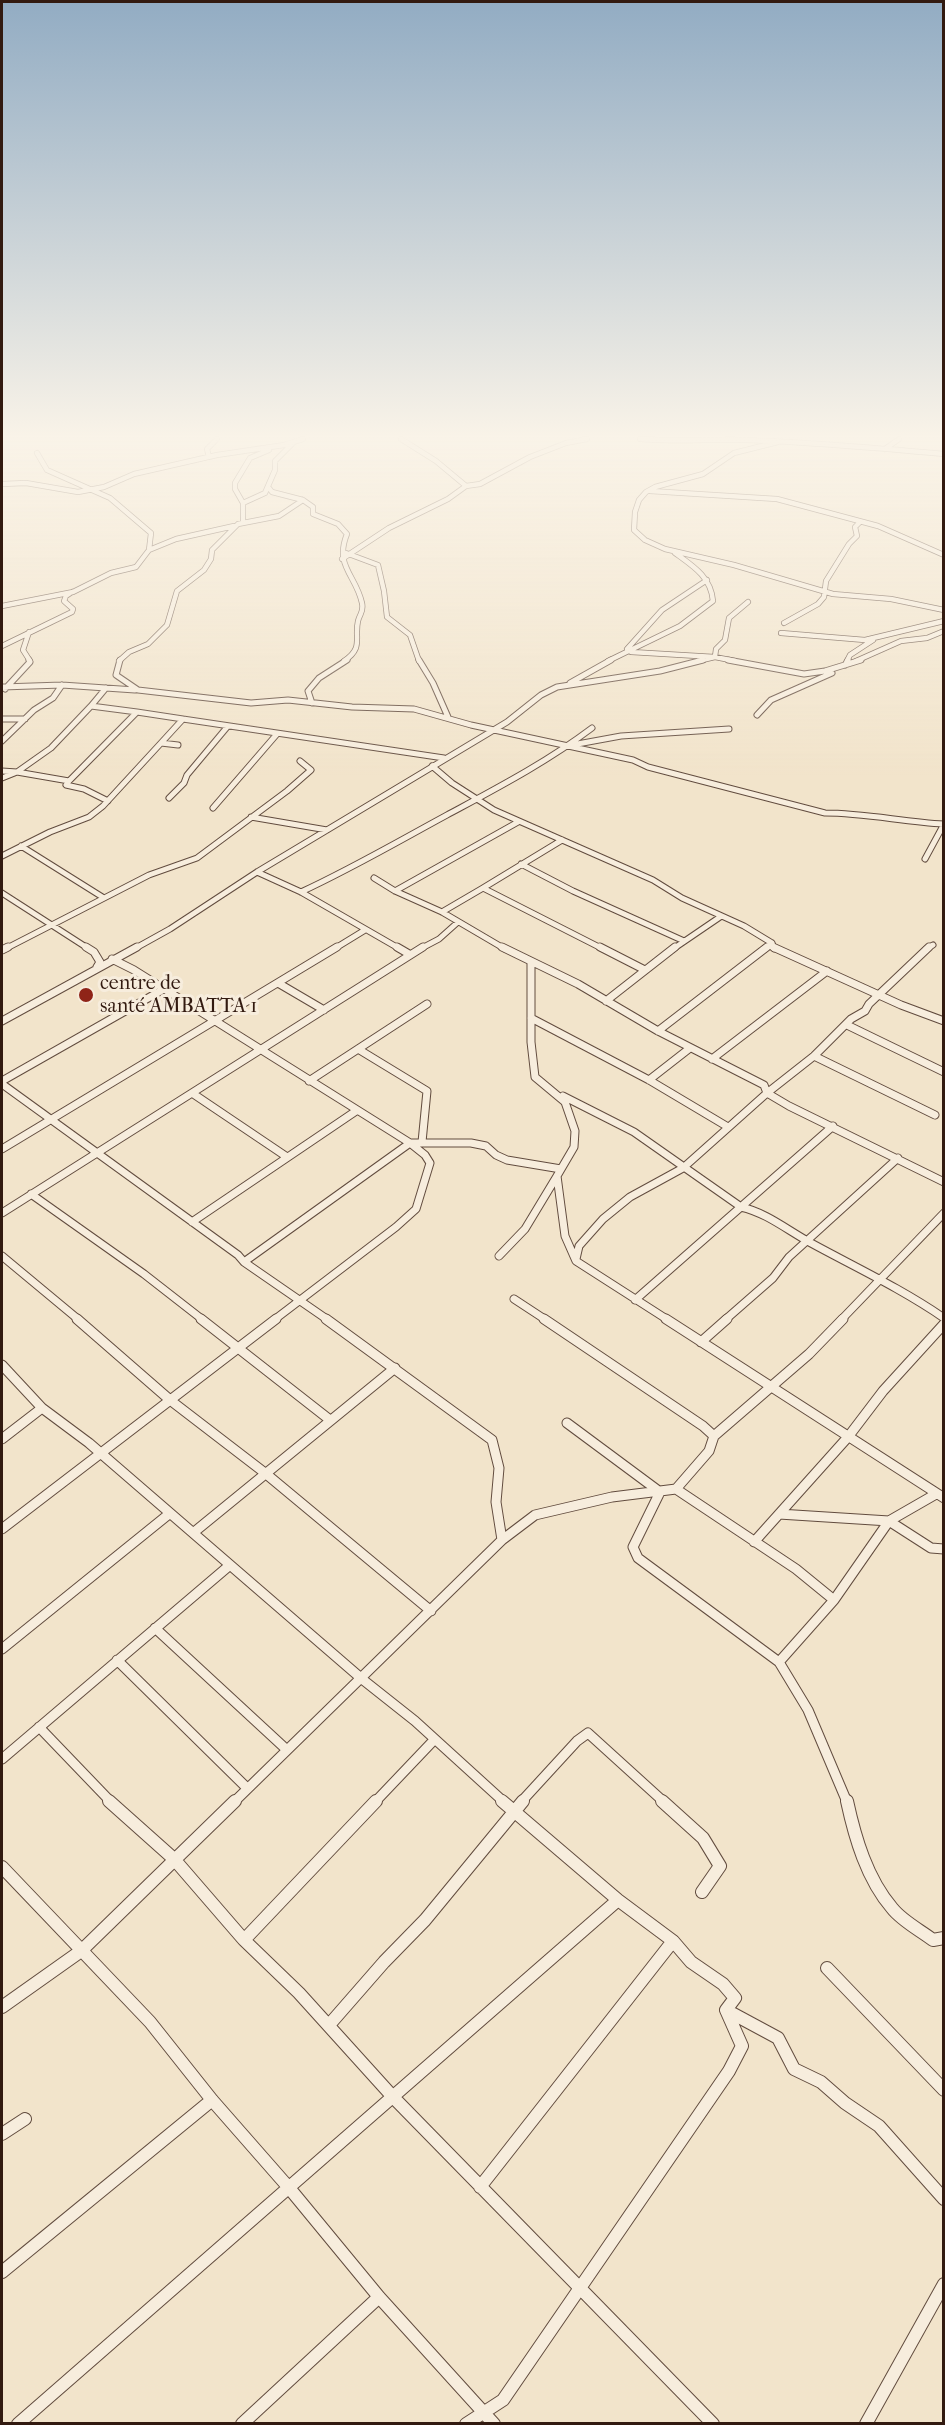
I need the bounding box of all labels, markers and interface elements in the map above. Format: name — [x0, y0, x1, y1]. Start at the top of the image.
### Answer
place label: centre de santé AMBATTA 1 — [100, 972, 257, 1019]
marker: centre de santé AMBATTA 1 — [77, 986, 95, 1004]

